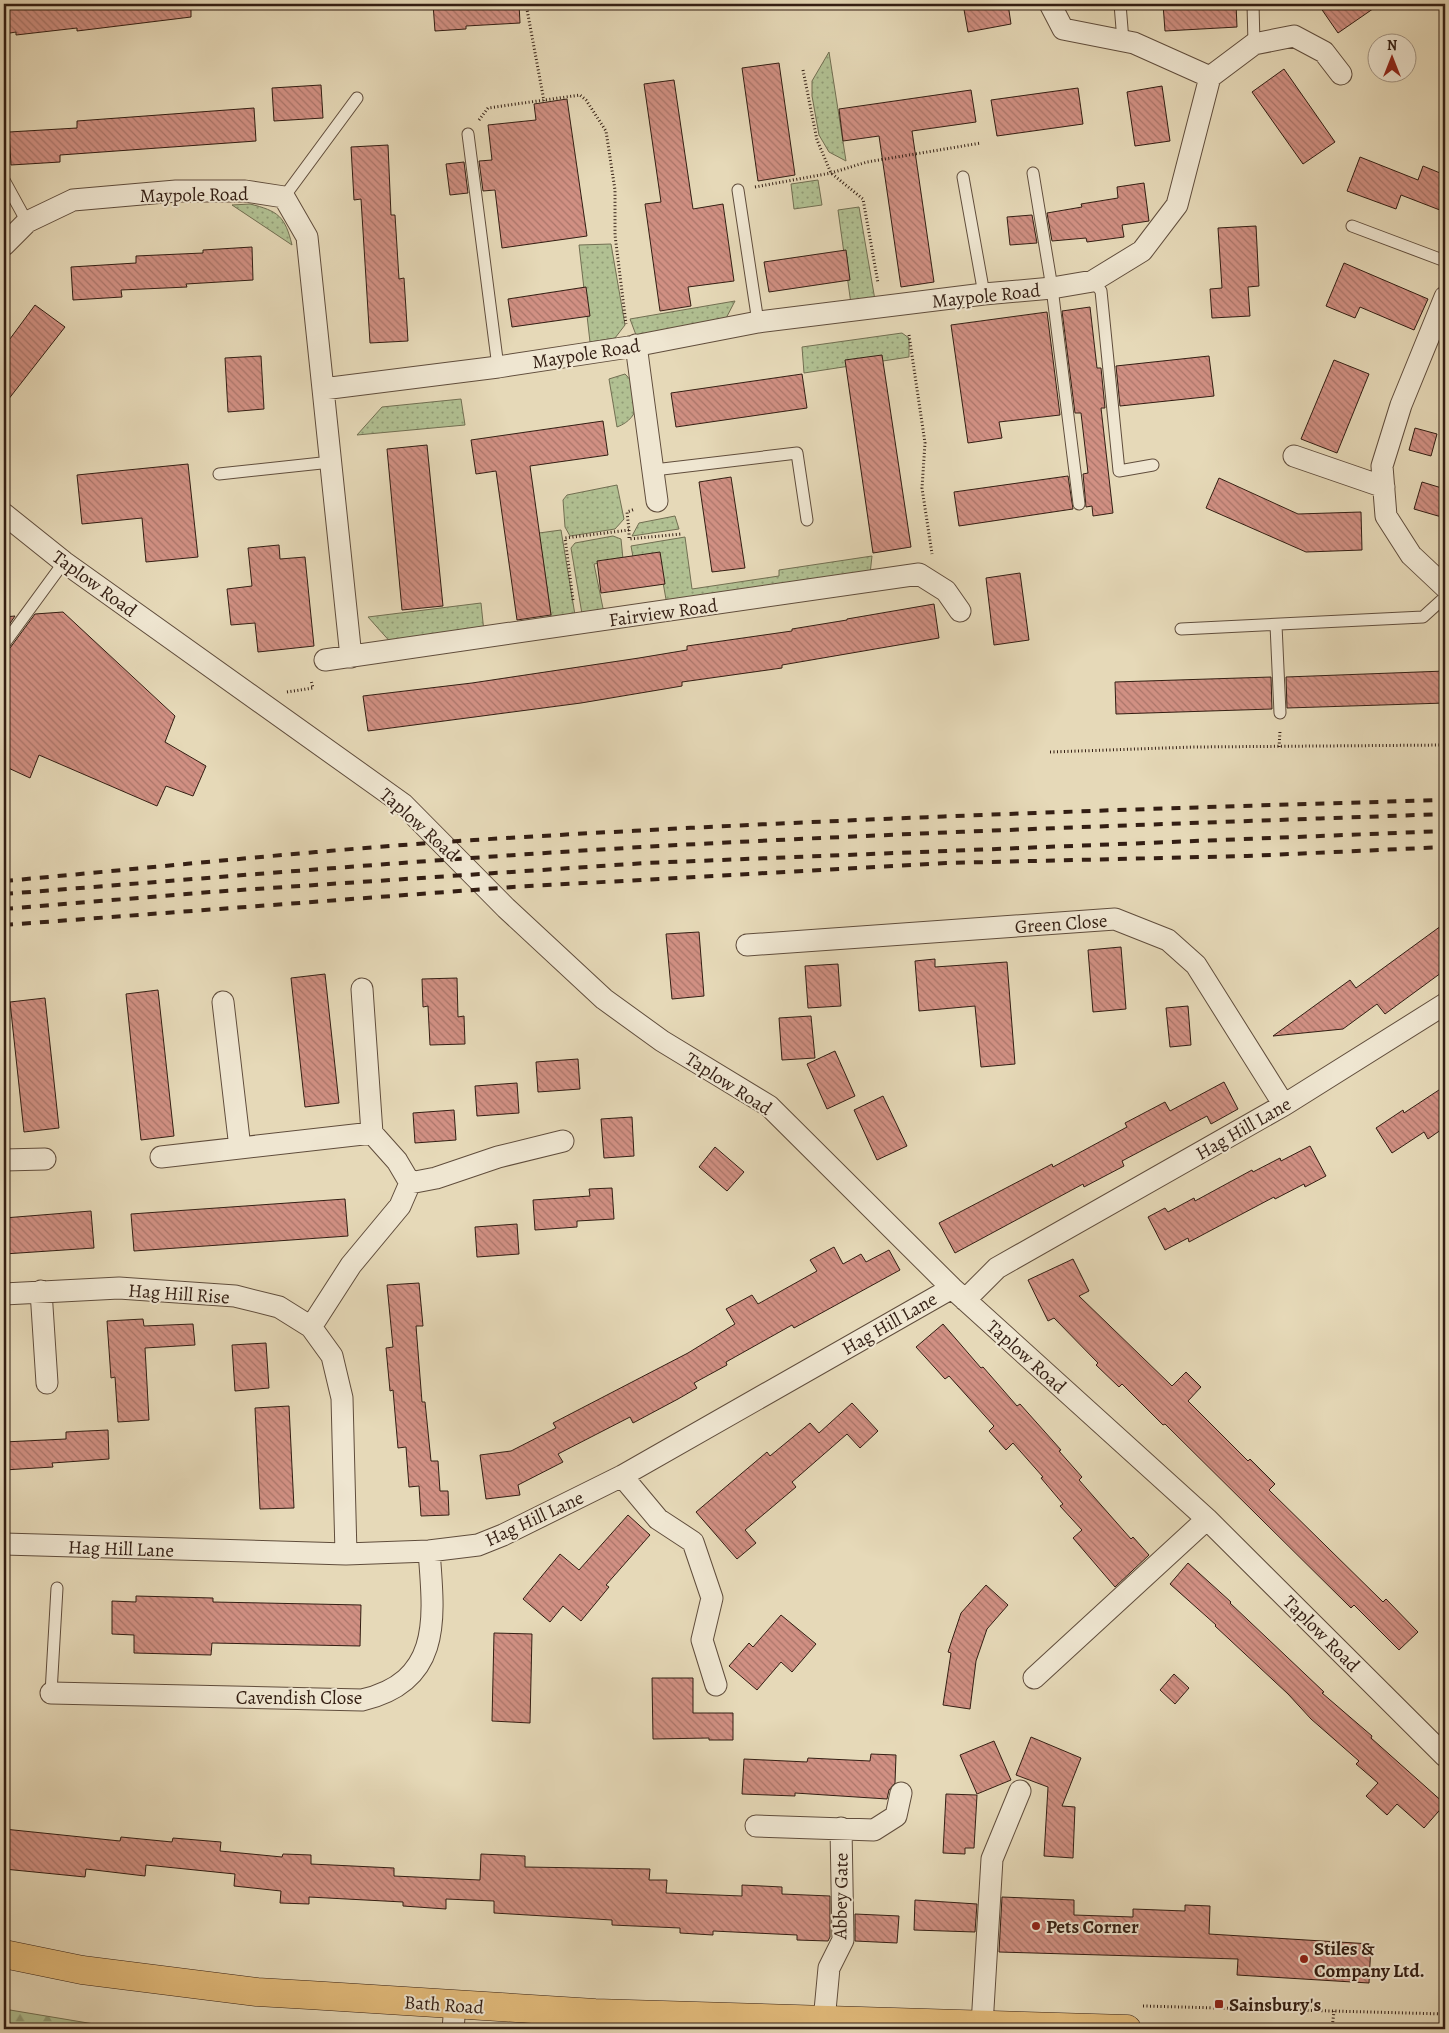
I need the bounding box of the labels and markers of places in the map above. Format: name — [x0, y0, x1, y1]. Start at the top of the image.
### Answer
place label: Pets Corner — [1046, 1914, 1139, 1940]
marker: Pets Corner — [1030, 1920, 1042, 1932]
place label: Stiles & Company Ltd. — [1314, 1936, 1425, 1984]
marker: Stiles & Company Ltd. — [1298, 1953, 1310, 1965]
place label: Sainsbury's — [1229, 1992, 1321, 2018]
marker: Sainsbury's — [1213, 1998, 1225, 2010]

